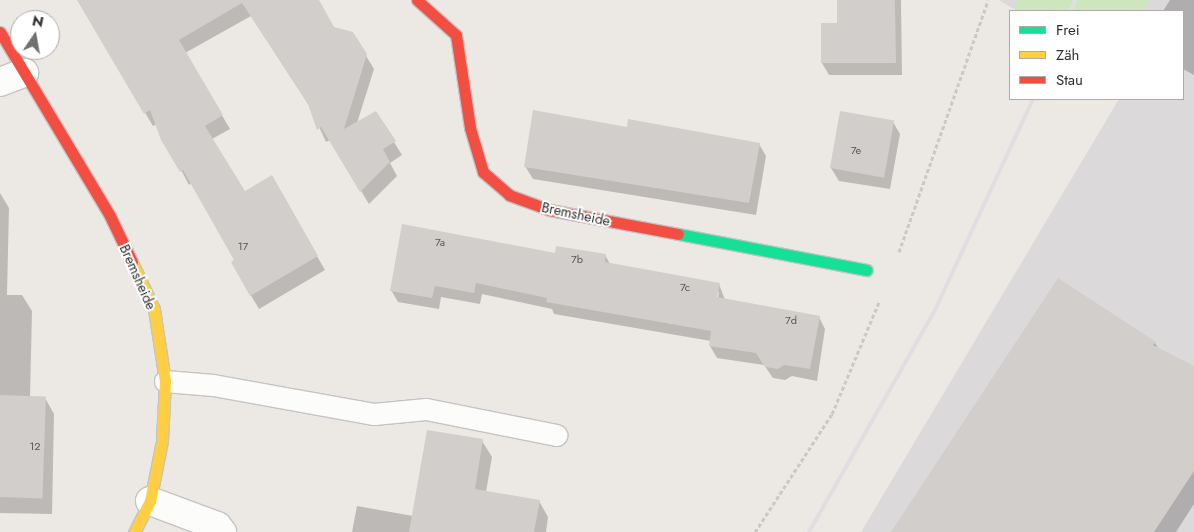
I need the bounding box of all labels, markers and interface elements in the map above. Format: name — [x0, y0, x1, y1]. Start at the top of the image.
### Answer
north arrow — [10, 10, 60, 60]
text: N — [30, 10, 45, 32]
legend — [1009, 10, 1184, 100]
text: Frei — [1056, 19, 1080, 41]
text: Zäh — [1056, 44, 1079, 66]
text: Stau — [1056, 69, 1083, 91]
house number: 7e — [851, 143, 861, 157]
street label: Bremsheide — [540, 199, 612, 229]
house number: 7a — [435, 235, 445, 249]
house number: 17 — [238, 239, 248, 253]
street label: Bremsheide — [116, 242, 160, 312]
house number: 7b — [571, 252, 583, 266]
house number: 7c — [680, 280, 690, 294]
house number: 7d — [785, 313, 797, 327]
house number: 12 — [29, 439, 41, 453]

